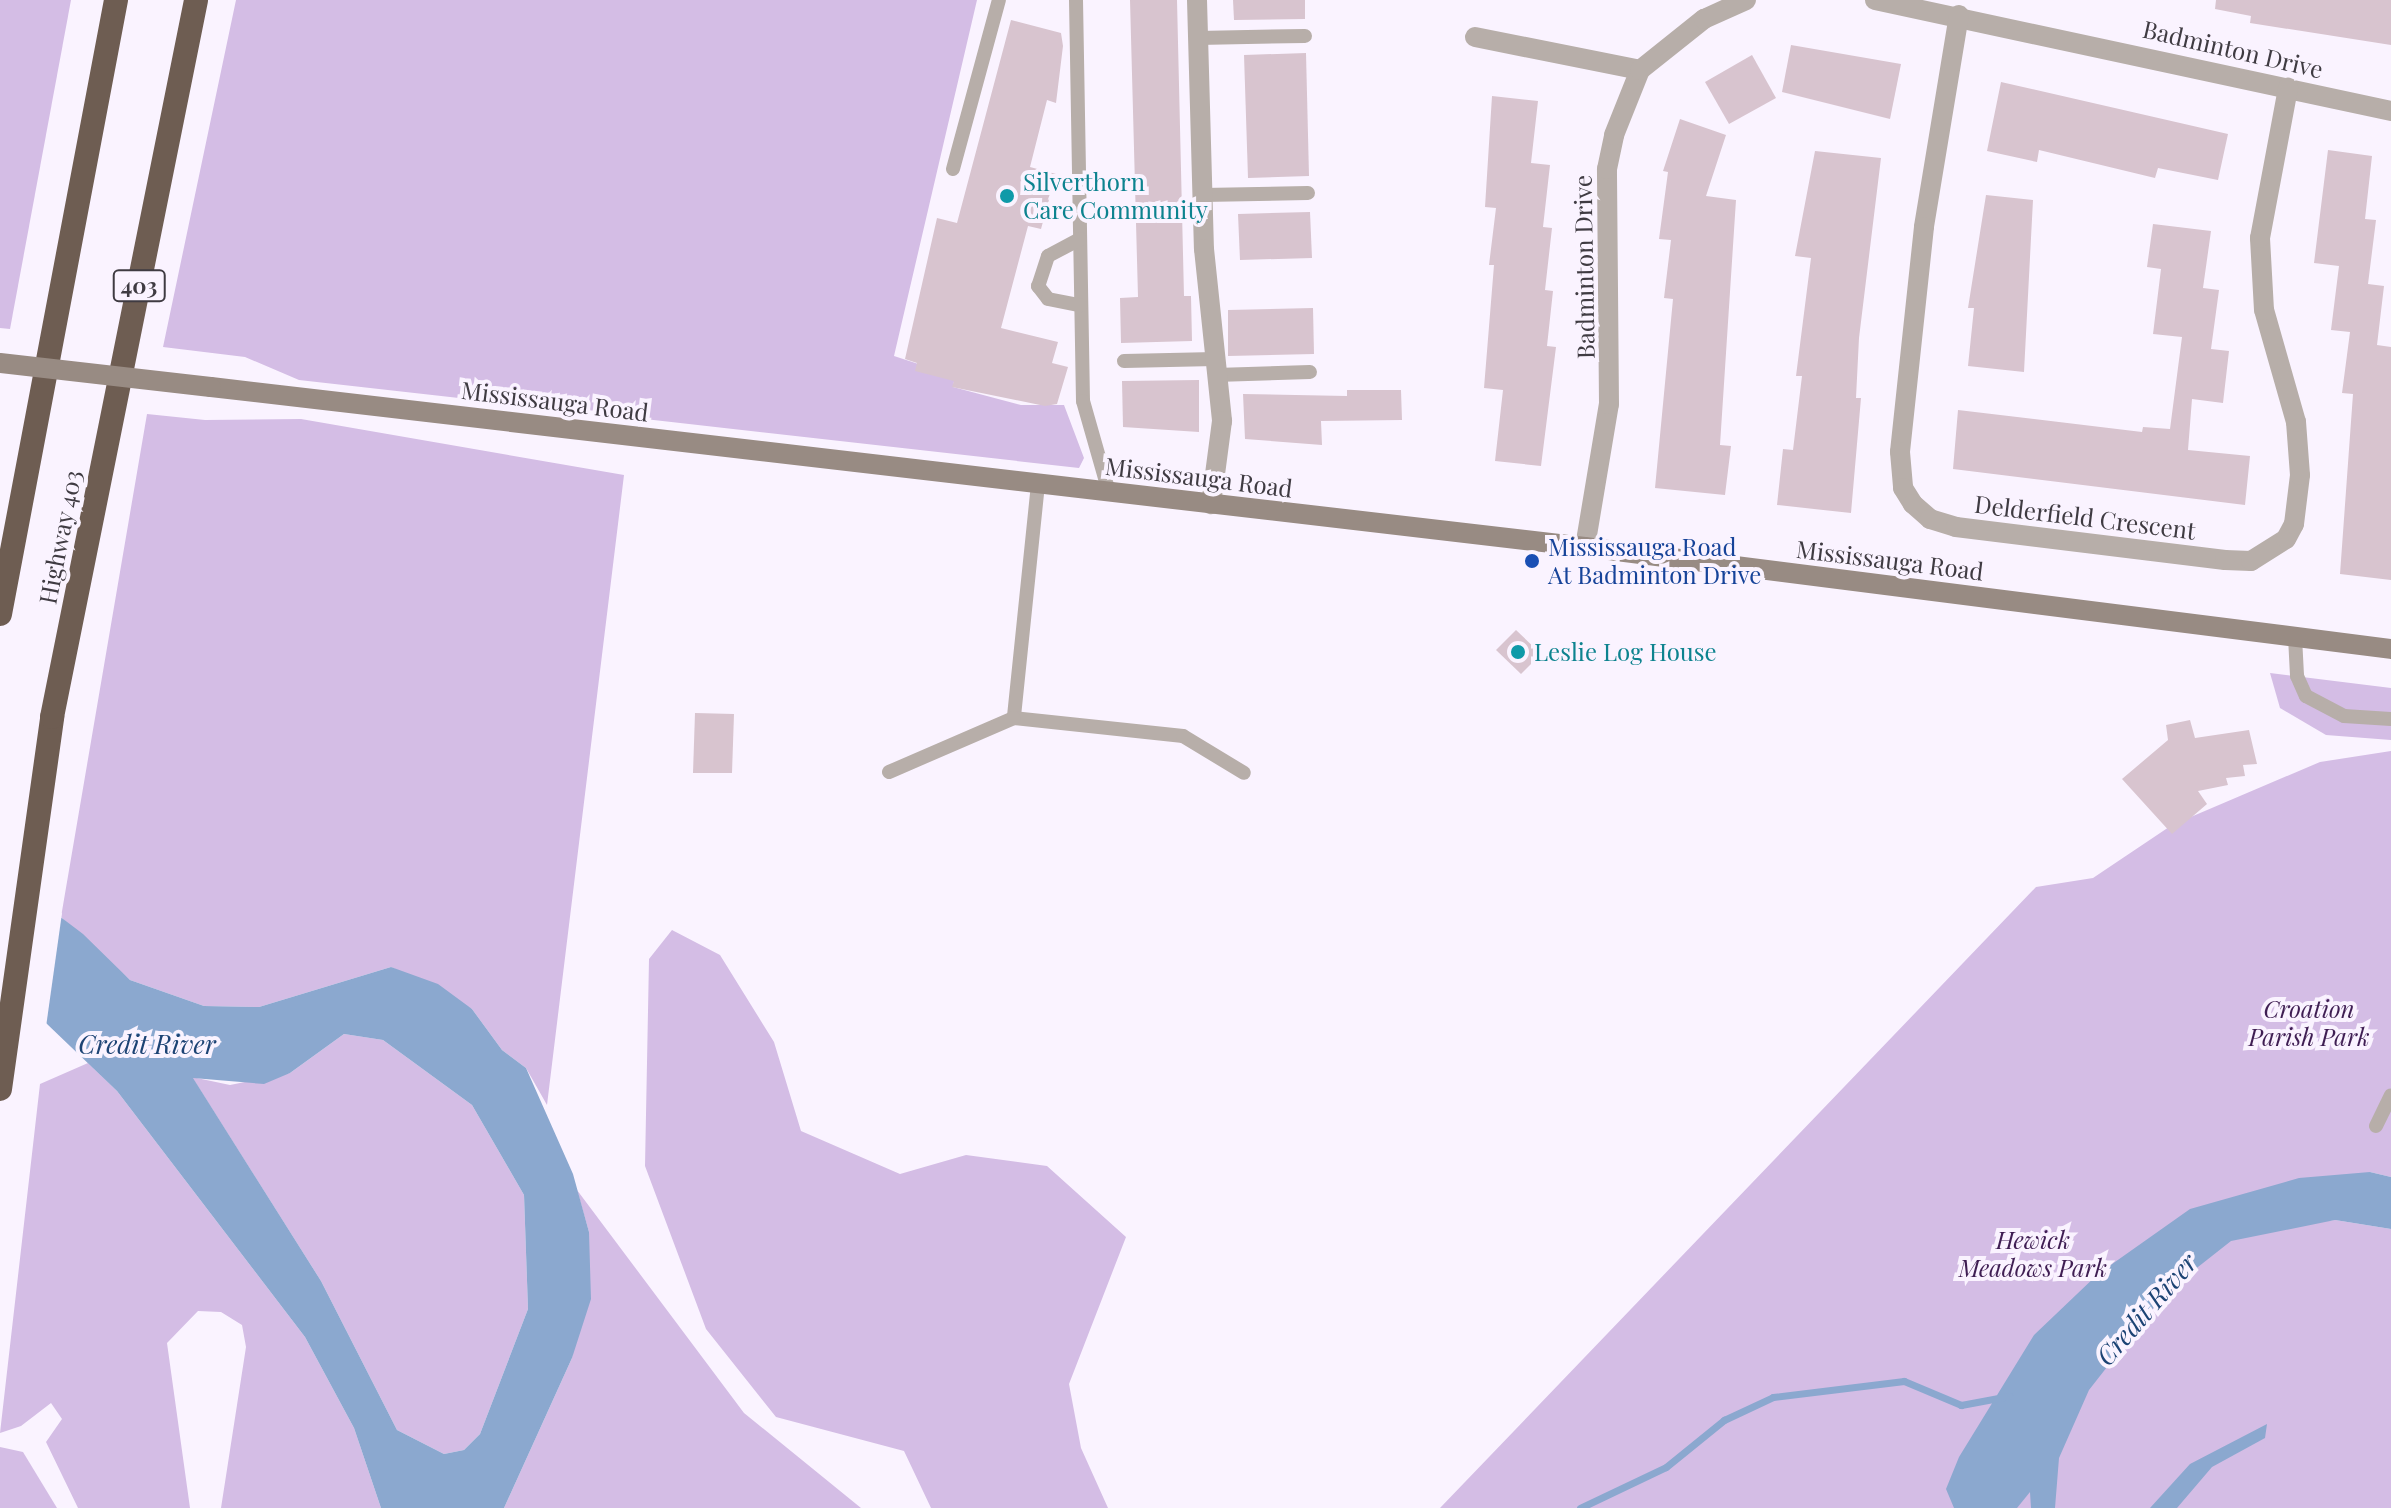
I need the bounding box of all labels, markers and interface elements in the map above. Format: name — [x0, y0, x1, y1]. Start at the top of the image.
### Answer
street label: Badminton Drive — [2140, 14, 2326, 84]
place label: Silverthorn Care Community — [1023, 168, 1208, 224]
street label: Badminton Drive — [1568, 175, 1600, 359]
marker: Silverthorn Care Community — [998, 187, 1016, 205]
road number: 403 — [111, 268, 167, 304]
street label: Mississauga Road — [460, 375, 650, 427]
street label: Mississauga Road — [1104, 451, 1294, 503]
street label: Highway 403 — [33, 467, 87, 607]
street label: Delderfield Crescent — [1973, 489, 2197, 545]
place label: Mississauga Road At Badminton Drive — [1548, 533, 1762, 589]
street label: Mississauga Road — [1795, 534, 1985, 586]
marker: Mississauga Road At Badminton Drive — [1523, 552, 1541, 570]
place label: Leslie Log House — [1534, 638, 1717, 666]
marker: Leslie Log House — [1509, 643, 1527, 661]
park label: Croation Parish Park — [2248, 995, 2370, 1051]
water label: Credit River — [78, 1028, 216, 1060]
park label: Hewick Meadows Park — [1959, 1226, 2107, 1282]
water label: Credit River — [2089, 1247, 2203, 1371]

